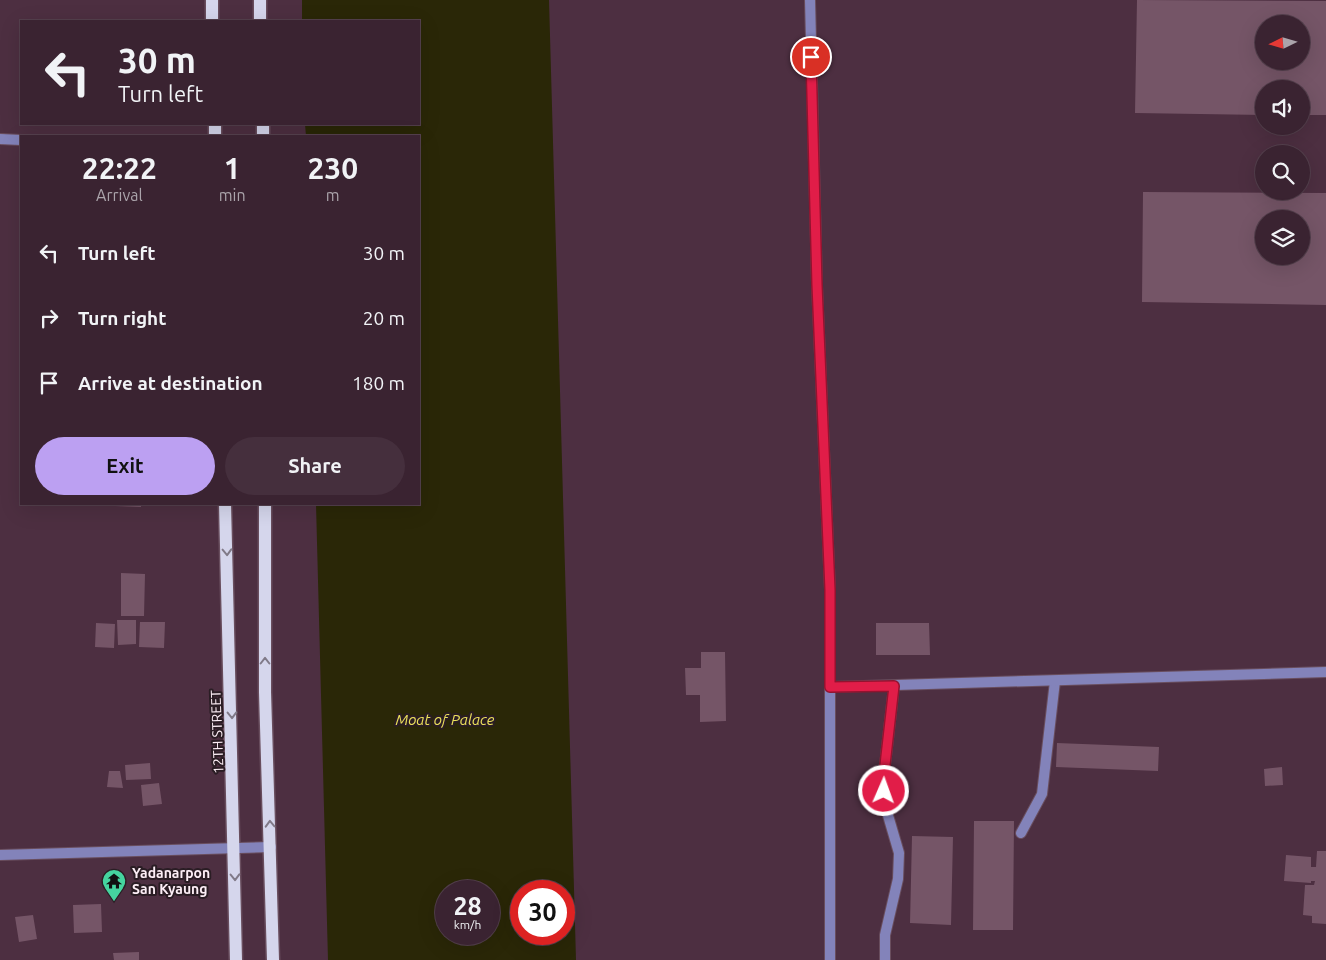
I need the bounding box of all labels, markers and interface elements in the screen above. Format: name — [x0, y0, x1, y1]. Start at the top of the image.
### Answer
north arrow — [1255, 15, 1310, 70]
map controls — [1255, 15, 1310, 265]
pin — [790, 36, 832, 78]
icon: left — [35, 40, 100, 105]
text: 30 m — [118, 40, 196, 80]
icon: arrive — [797, 43, 825, 71]
button: sound — [1255, 80, 1310, 135]
text: Turn left — [118, 81, 203, 106]
button: search — [1255, 145, 1310, 200]
text: 22:22 — [82, 151, 157, 185]
text: 1 — [224, 151, 241, 185]
text: 230 — [307, 151, 358, 185]
text: Arrival — [96, 186, 143, 204]
text: min — [219, 186, 246, 204]
text: m — [326, 186, 340, 204]
button: layers — [1255, 210, 1310, 265]
icon: left — [35, 239, 63, 267]
text: Turn left — [78, 242, 156, 264]
text: 30 m — [363, 242, 405, 264]
icon: right — [35, 304, 63, 332]
text: Turn right — [78, 307, 166, 329]
text: 20 m — [363, 307, 405, 329]
icon: arrive — [35, 369, 63, 397]
text: Arrive at destination — [78, 372, 263, 394]
text: 180 m — [352, 372, 405, 394]
button: Exit — [35, 437, 215, 495]
button: Share — [225, 437, 405, 495]
one-way arrow — [222, 549, 232, 557]
one-way arrow — [260, 657, 270, 665]
street label: 12TH STREET — [208, 690, 226, 774]
one-way arrow — [226, 711, 237, 719]
water label: Moat of Palace — [396, 711, 495, 728]
position arrow — [857, 764, 909, 816]
one-way arrow — [265, 820, 275, 828]
place label: Yadanarpon San Kyaung — [132, 865, 210, 897]
temple icon: Yadanarpon San Kyaung — [101, 868, 127, 902]
one-way arrow — [230, 874, 240, 882]
speed limit sign: 30 — [510, 880, 575, 945]
text: 28 — [453, 892, 482, 920]
text: km/h — [454, 918, 481, 931]

